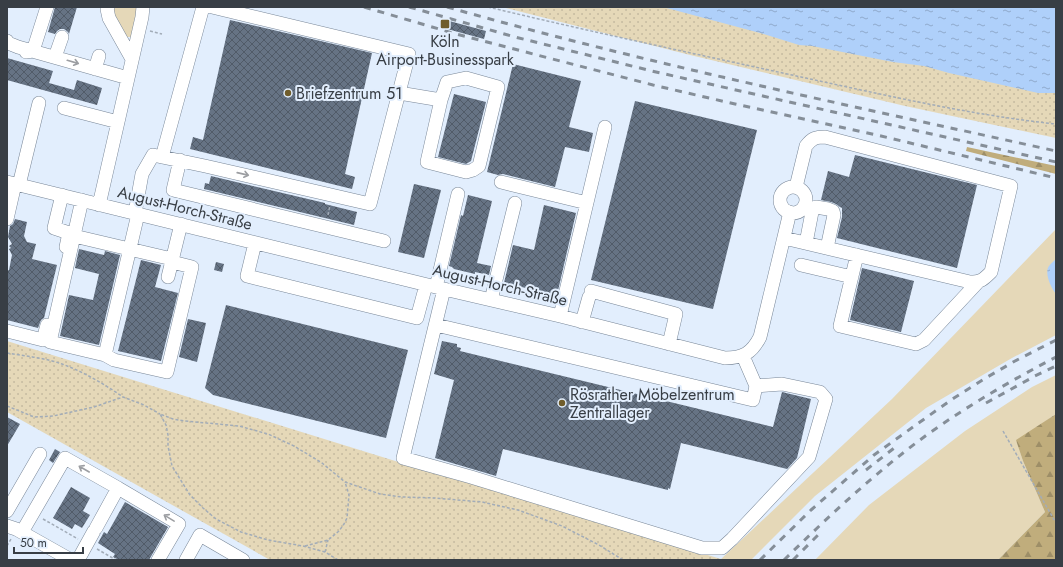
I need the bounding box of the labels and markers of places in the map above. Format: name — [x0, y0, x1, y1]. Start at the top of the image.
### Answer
marker: Köln Airport-Businesspark — [439, 18, 451, 30]
place label: Köln Airport-Businesspark — [376, 30, 515, 71]
place label: Briefzentrum 51 — [296, 82, 402, 105]
marker: Briefzentrum 51 — [283, 88, 293, 98]
place label: Rösrather Möbelzentrum Zentrallager — [570, 383, 735, 424]
marker: Rösrather Möbelzentrum Zentrallager — [557, 398, 567, 408]

